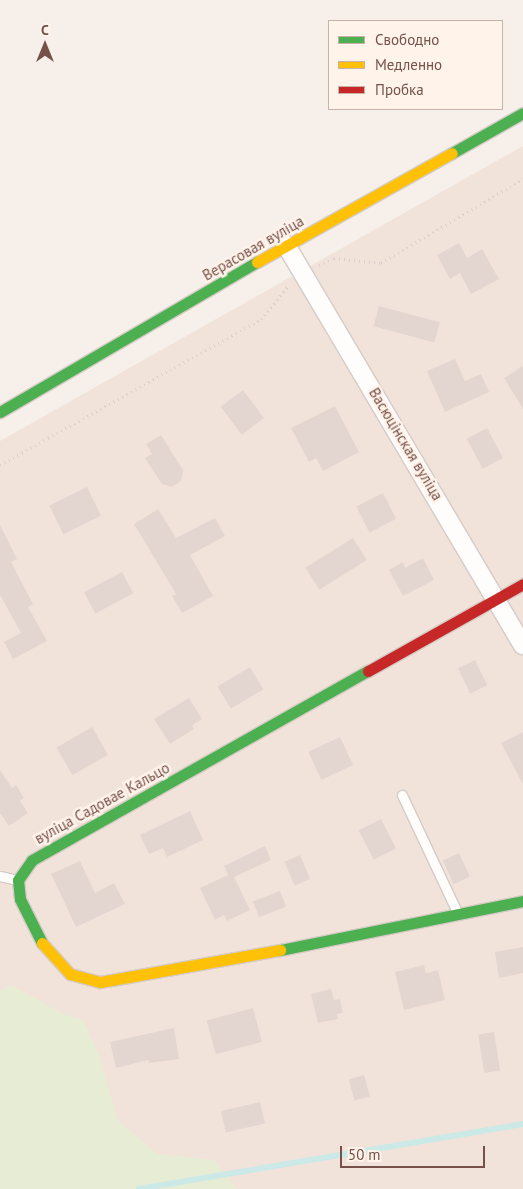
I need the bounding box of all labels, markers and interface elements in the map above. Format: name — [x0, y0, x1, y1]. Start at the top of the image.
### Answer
north arrow — [20, 20, 70, 70]
legend — [328, 20, 503, 110]
text: С — [41, 21, 49, 39]
text: Свободно — [375, 30, 439, 49]
text: Медленно — [375, 55, 442, 74]
text: Пробка — [375, 80, 424, 99]
street label: Верасовая вуліца — [199, 212, 307, 284]
street label: Васюцінская вуліца — [365, 384, 447, 504]
street label: вуліца Садовае Кальцо — [31, 758, 173, 848]
scale bar — [343, 1136, 488, 1168]
text: 50 m — [348, 1145, 381, 1164]

